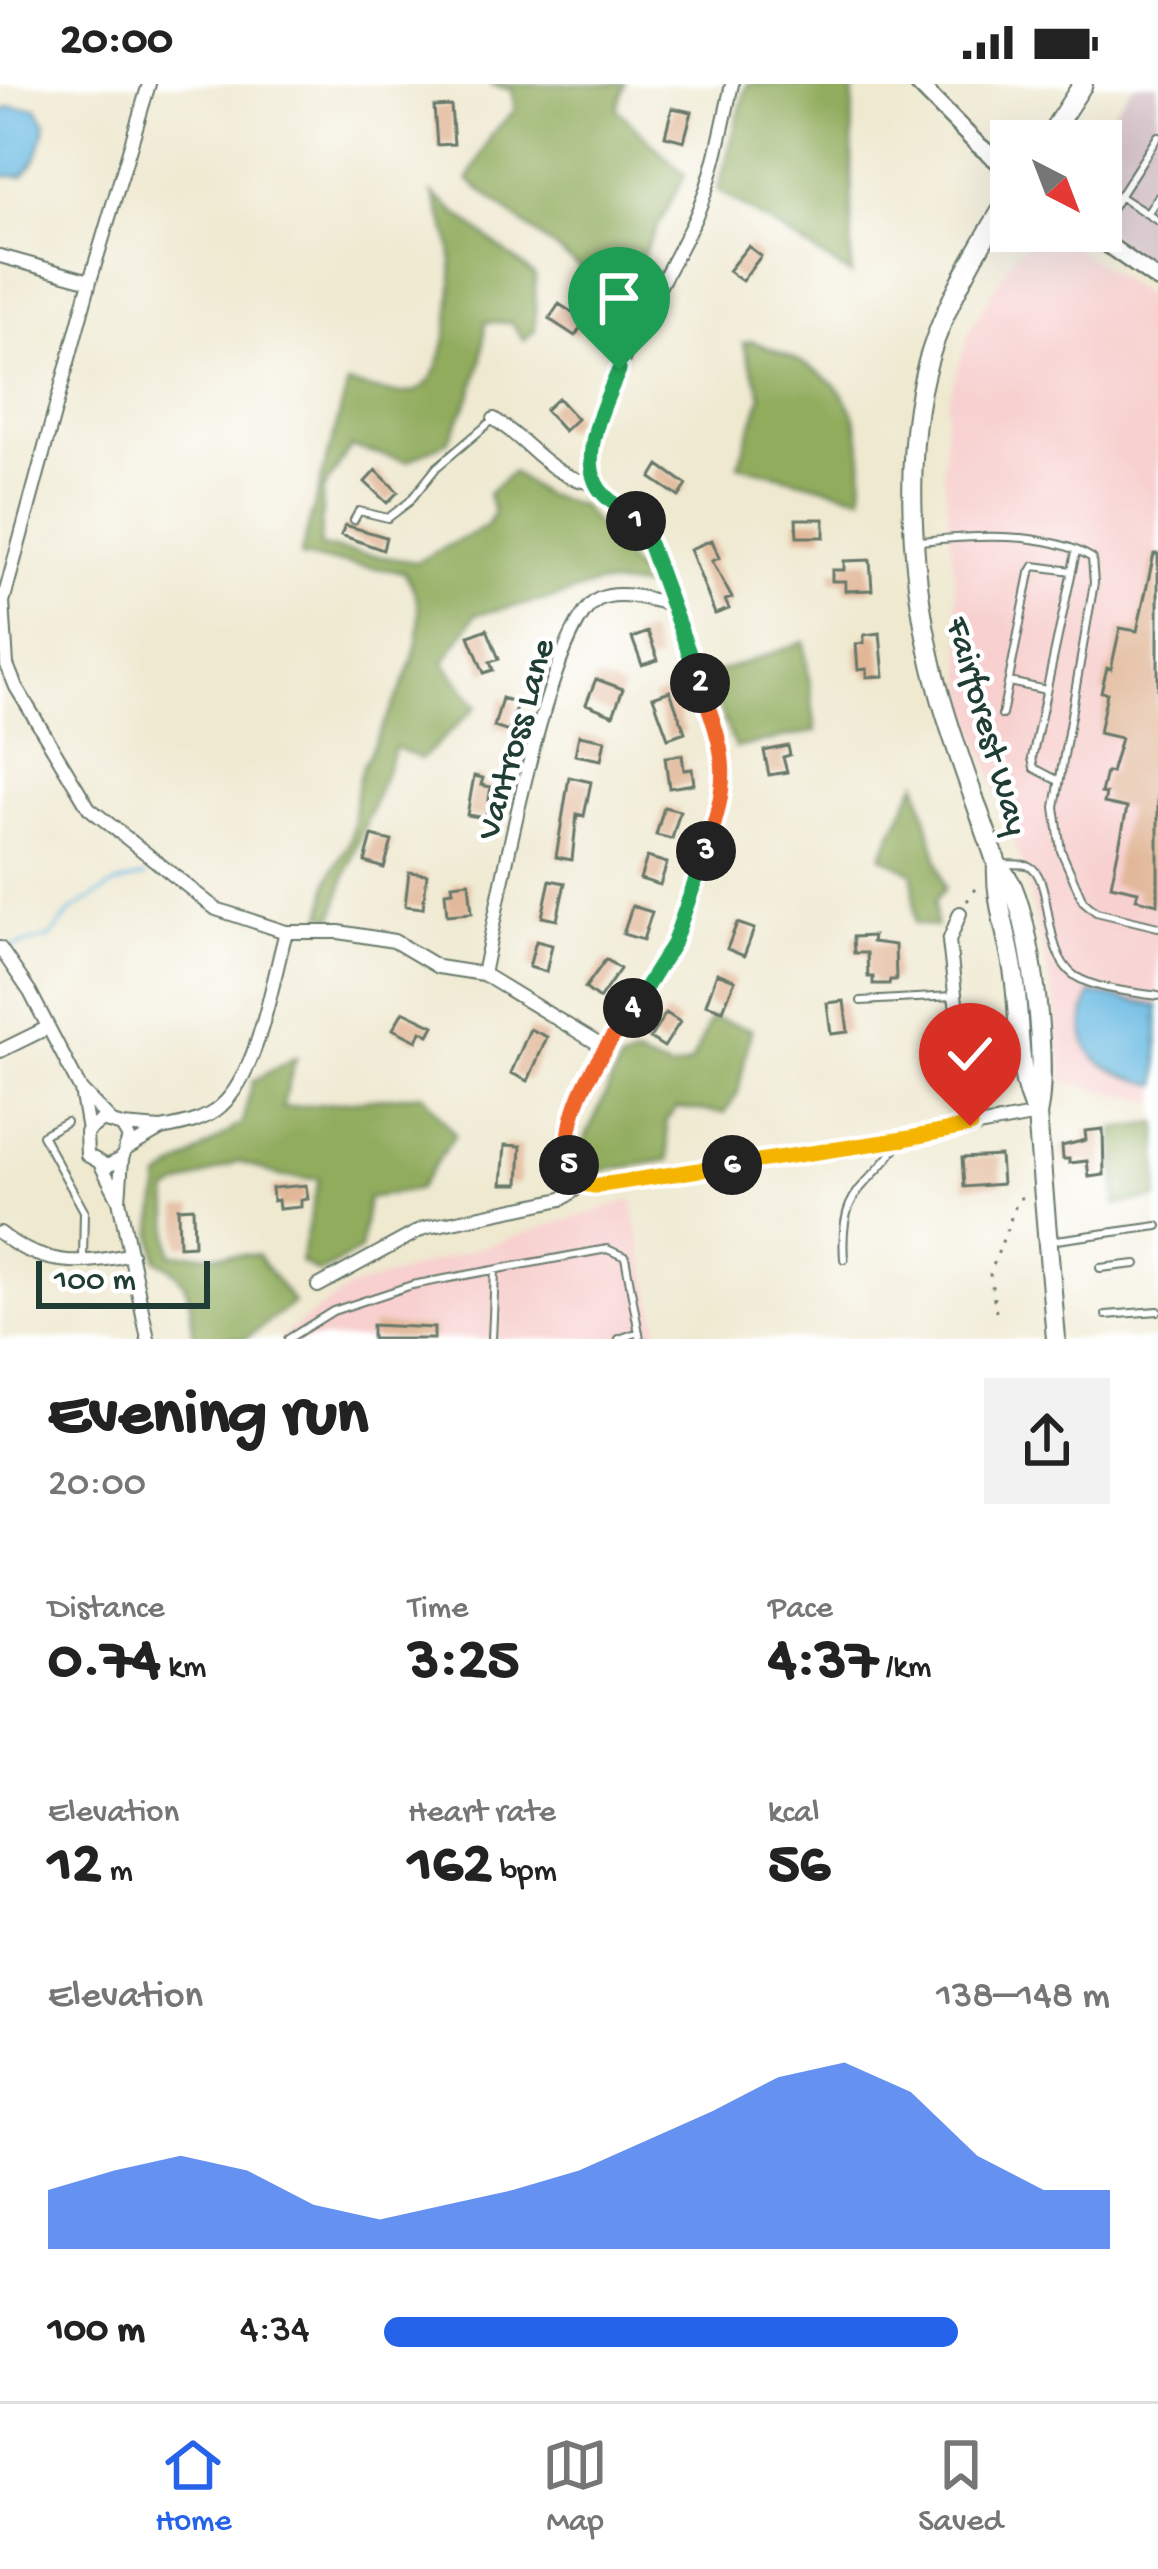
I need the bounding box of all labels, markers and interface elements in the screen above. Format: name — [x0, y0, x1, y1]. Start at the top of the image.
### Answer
text: 20:00 — [60, 16, 173, 69]
north arrow — [990, 120, 1122, 252]
map controls — [990, 120, 1122, 252]
pin — [568, 247, 670, 370]
icon: arrive — [586, 265, 652, 331]
pin: 1 — [606, 491, 666, 551]
text: 1 — [629, 502, 643, 540]
street label: Fairforest Way — [933, 612, 1036, 841]
street label: Vantross Lane — [469, 634, 568, 846]
pin: 2 — [670, 653, 730, 713]
text: 2 — [692, 664, 708, 702]
pin: 3 — [676, 821, 736, 881]
text: 3 — [697, 832, 715, 870]
pin: 4 — [603, 978, 663, 1038]
text: 4 — [625, 989, 641, 1027]
pin — [919, 1003, 1021, 1126]
icon: check — [937, 1021, 1003, 1087]
pin: 5 — [539, 1135, 599, 1195]
pin: 6 — [702, 1135, 762, 1195]
text: 5 — [560, 1146, 578, 1184]
text: 6 — [724, 1146, 740, 1184]
scale bar — [36, 1255, 210, 1308]
text: 100 m — [54, 1263, 136, 1301]
button: share — [984, 1378, 1110, 1504]
text: Evening run — [48, 1379, 368, 1457]
text: 20:00 — [48, 1463, 146, 1509]
text: Distance — [48, 1591, 165, 1629]
text: Time — [408, 1591, 468, 1629]
text: Pace — [768, 1591, 833, 1629]
text: 0.74 — [48, 1629, 161, 1699]
text: 3:25 — [408, 1629, 519, 1699]
text: 4:37 — [768, 1629, 878, 1699]
text: km — [161, 1650, 206, 1688]
text: /km — [878, 1650, 931, 1688]
text: Elevation — [48, 1795, 179, 1833]
text: Heart rate — [408, 1795, 556, 1833]
text: kcal — [768, 1795, 820, 1833]
text: 12 — [48, 1833, 102, 1903]
text: 162 — [408, 1833, 492, 1903]
text: 56 — [768, 1833, 830, 1903]
text: m — [102, 1854, 133, 1892]
text: bpm — [492, 1854, 557, 1892]
text: Elevation — [48, 1975, 203, 2021]
text: 138–148 m — [936, 1975, 1110, 2021]
text: 100 m — [48, 2309, 145, 2355]
text: 4:34 — [240, 2309, 309, 2355]
tab: Home — [155, 2432, 232, 2542]
tab: Map — [542, 2432, 608, 2542]
tab: Saved — [918, 2432, 1003, 2542]

